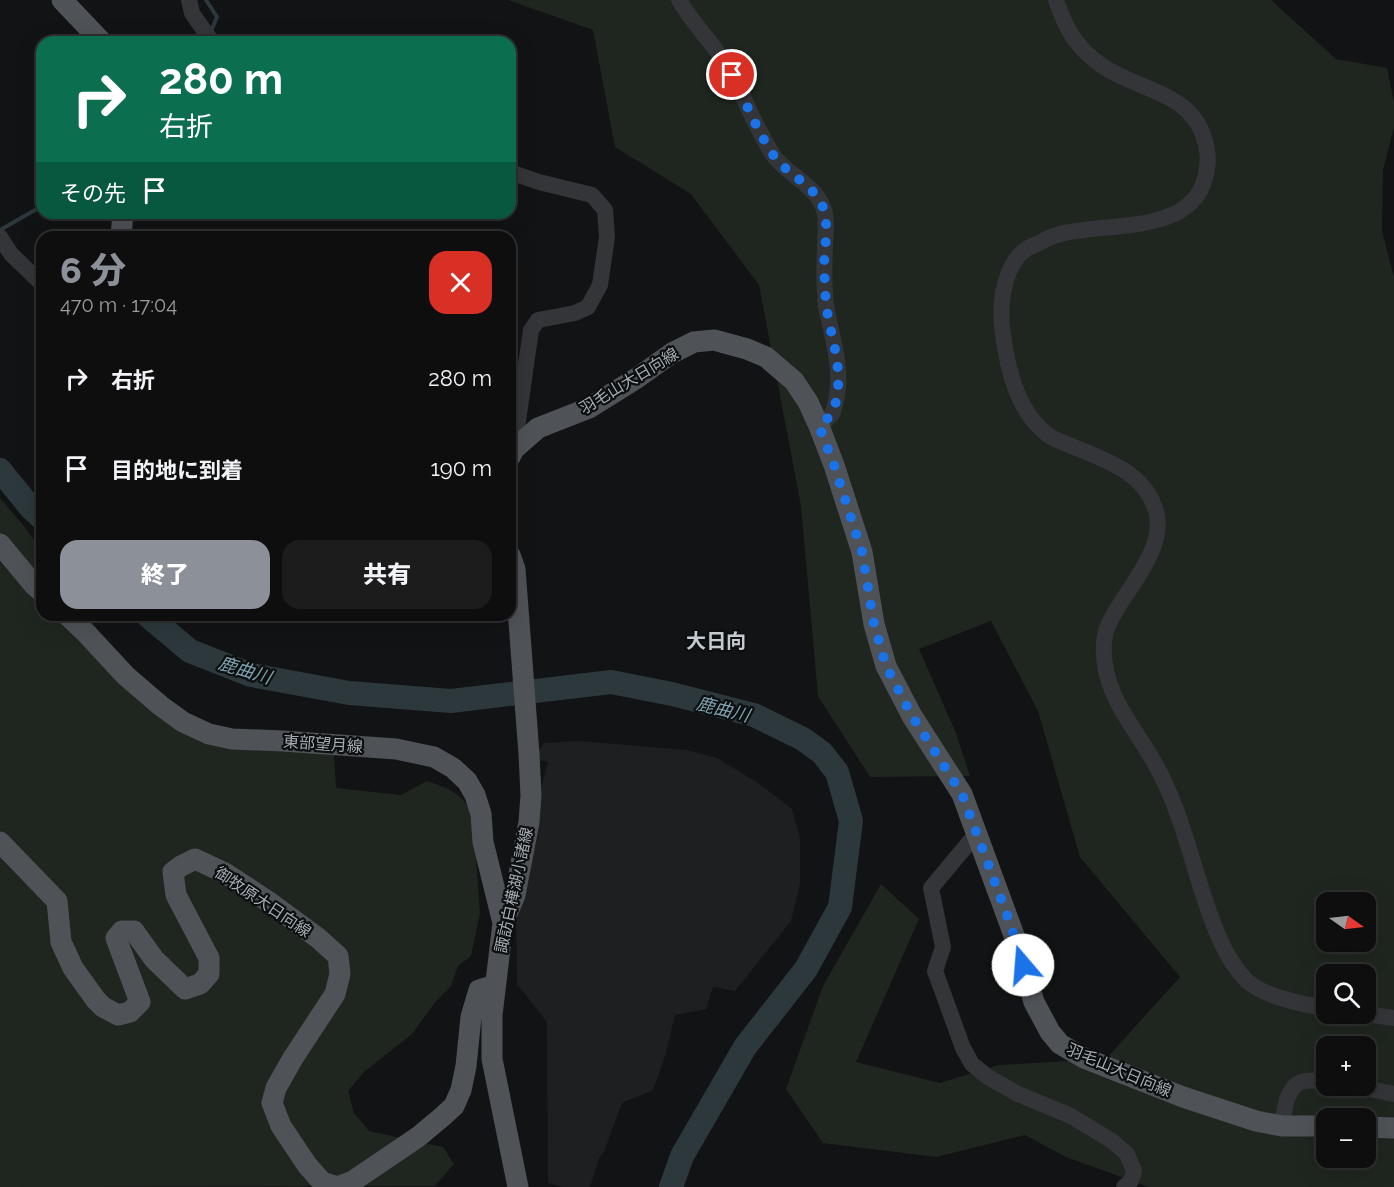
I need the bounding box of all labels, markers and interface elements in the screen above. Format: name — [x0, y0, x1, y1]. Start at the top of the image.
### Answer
pin — [706, 49, 757, 100]
text: 280 m — [159, 55, 283, 104]
icon: arrive — [715, 58, 748, 91]
icon: right — [60, 60, 138, 138]
text: 右折 — [159, 111, 213, 142]
icon: arrive — [138, 174, 171, 207]
text: その先 — [60, 180, 126, 206]
text: 6 分 — [60, 249, 126, 291]
button: close — [429, 251, 492, 314]
text: 470 m · 17:04 — [60, 293, 177, 317]
street label: 羽毛山大日向線 — [576, 344, 682, 418]
icon: right — [60, 362, 93, 395]
text: 280 m — [428, 365, 492, 391]
text: 右折 — [111, 367, 155, 393]
icon: arrive — [60, 452, 93, 485]
text: 190 m — [430, 455, 492, 481]
text: 目的地に到着 — [111, 457, 243, 483]
button: 終了 — [60, 540, 270, 609]
button: 共有 — [282, 540, 492, 609]
district label: 大日向 — [686, 629, 746, 653]
water label: 鹿曲川 — [216, 652, 276, 689]
water label: 鹿曲川 — [694, 692, 754, 726]
street label: 東部望月線 — [282, 732, 364, 756]
street label: 諏訪白樺湖小諸線 — [491, 825, 537, 955]
street label: 御牧原大日向線 — [211, 863, 315, 941]
north arrow — [1316, 892, 1376, 952]
map controls — [1316, 892, 1376, 1168]
position arrow — [991, 933, 1055, 997]
button: search — [1316, 964, 1376, 1024]
button: + — [1316, 1036, 1376, 1096]
street label: 羽毛山大日向線 — [1064, 1039, 1174, 1101]
button: − — [1316, 1108, 1376, 1168]

